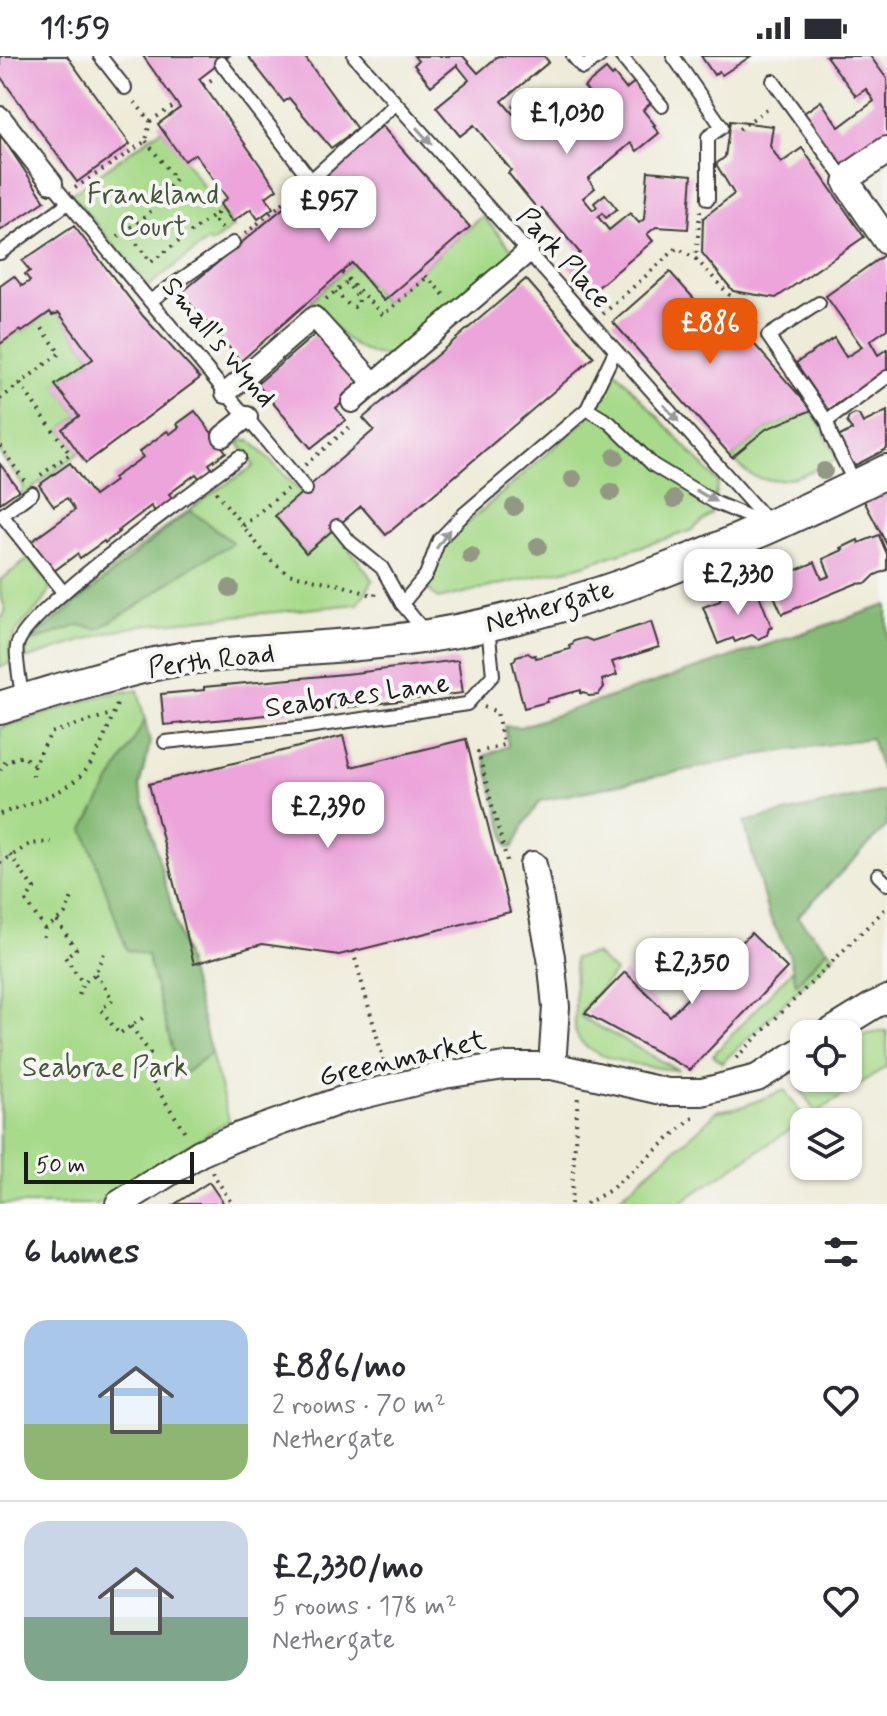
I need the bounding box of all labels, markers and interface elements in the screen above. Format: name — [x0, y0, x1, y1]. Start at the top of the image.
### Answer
text: 11:59 — [40, 9, 110, 48]
pin: £1,030 — [502, 88, 632, 156]
text: £1,030 — [529, 97, 605, 131]
one-way arrow — [414, 126, 432, 145]
pin: £957 — [282, 176, 376, 244]
park label: Frankland Court — [87, 177, 219, 246]
text: £957 — [299, 185, 359, 219]
street label: Park Place — [508, 200, 619, 317]
street label: Small's Wynd — [153, 270, 284, 416]
pin: £886 — [663, 298, 757, 366]
text: £886 — [680, 307, 740, 341]
one-way arrow — [662, 403, 679, 423]
one-way arrow — [695, 489, 717, 503]
one-way arrow — [434, 528, 450, 550]
pin: £2,330 — [673, 549, 803, 617]
text: £2,330 — [702, 558, 774, 592]
street label: Nethergate — [481, 571, 619, 646]
street label: Perth Road — [146, 635, 277, 688]
street label: Seabraes Lane — [263, 665, 452, 728]
pin: £2,390 — [263, 782, 393, 850]
text: £2,390 — [290, 791, 366, 825]
pin: £2,350 — [627, 938, 757, 1006]
text: £2,350 — [654, 947, 730, 981]
map controls — [790, 1020, 862, 1180]
button: locate — [790, 1020, 862, 1092]
street label: Greenmarket — [315, 1022, 490, 1097]
park label: Seabrae Park — [22, 1050, 188, 1087]
button: layers — [790, 1108, 862, 1180]
scale bar — [24, 1148, 194, 1184]
text: 50 m — [36, 1152, 85, 1180]
text: 6 homes — [24, 1230, 139, 1275]
icon: filters — [819, 1230, 863, 1274]
text: £886/mo — [272, 1344, 406, 1389]
icon: home — [88, 1352, 184, 1448]
icon: heart — [819, 1378, 863, 1422]
text: 2 rooms · 70 m² — [272, 1389, 446, 1423]
text: Nethergate — [272, 1423, 395, 1457]
text: £2,330/mo — [272, 1545, 424, 1590]
icon: home — [88, 1553, 184, 1649]
icon: heart — [819, 1579, 863, 1623]
text: 5 rooms · 178 m² — [272, 1590, 457, 1624]
text: Nethergate — [272, 1624, 395, 1658]

